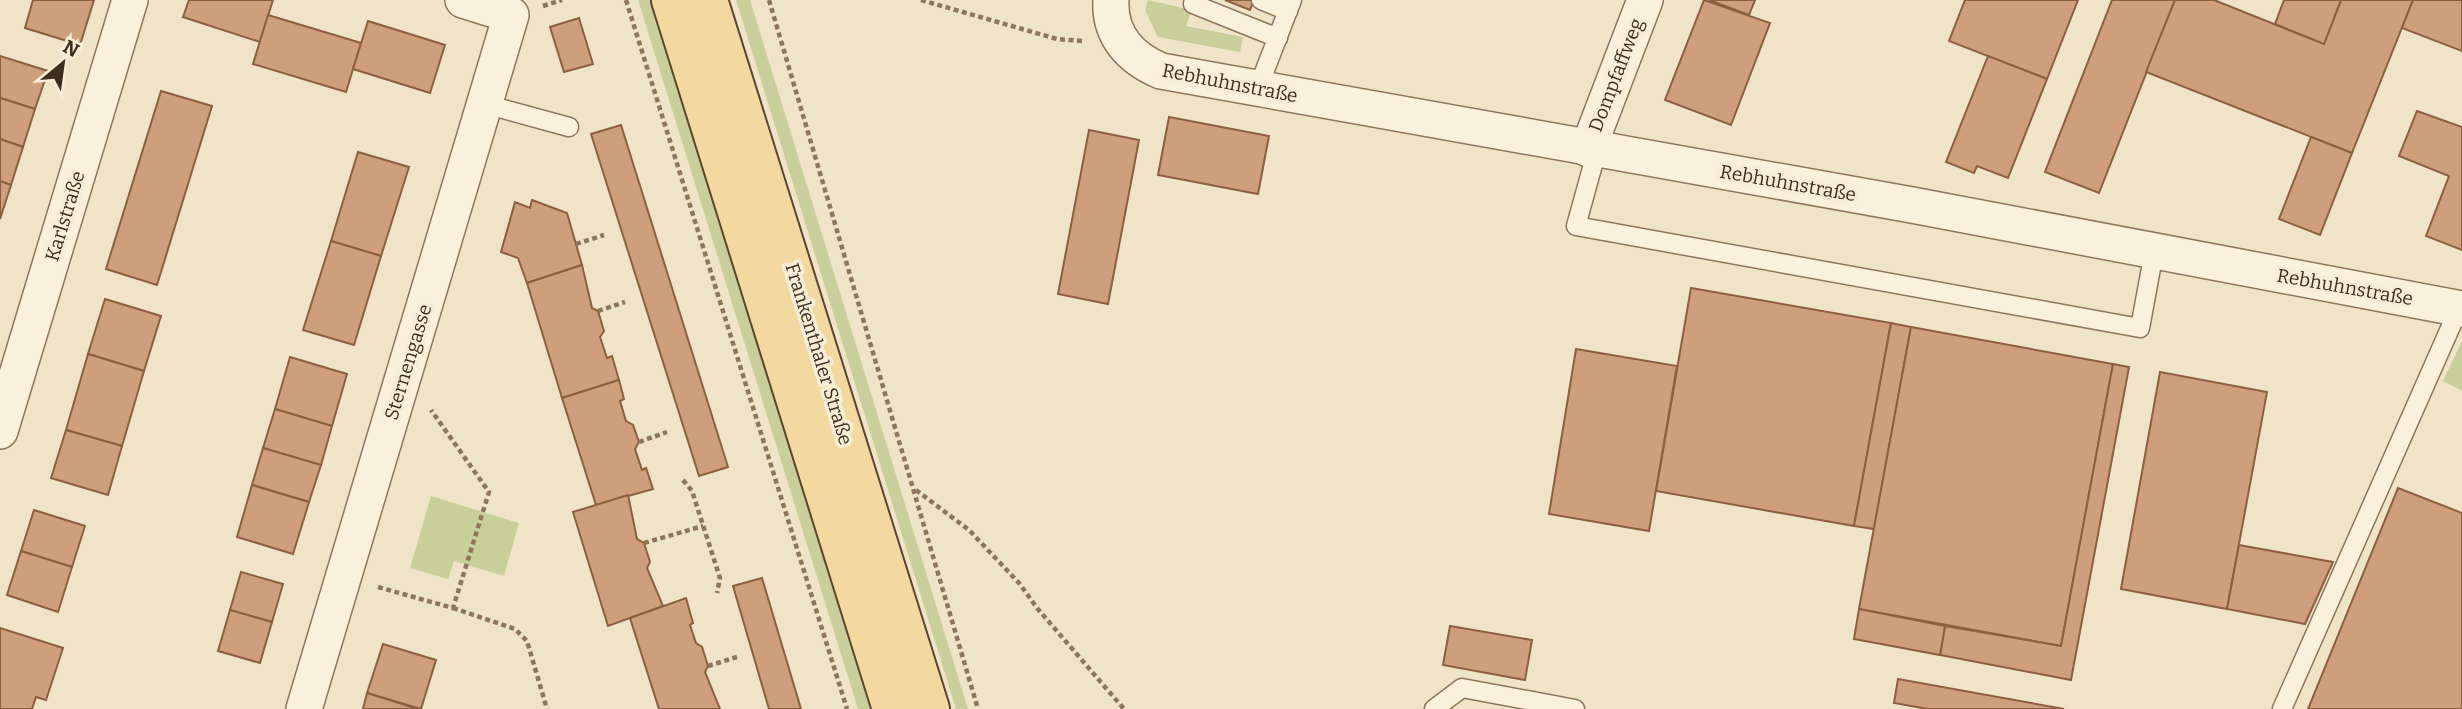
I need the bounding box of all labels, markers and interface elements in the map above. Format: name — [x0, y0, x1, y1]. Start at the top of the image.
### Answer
street label: Dompfaffweg — [1584, 15, 1648, 135]
north arrow — [28, 28, 98, 98]
text: N — [59, 35, 83, 62]
street label: Rebhuhnstraße — [1160, 59, 1300, 107]
street label: Rebhuhnstraße — [1718, 160, 1858, 206]
street label: Karlstraße — [40, 168, 90, 264]
street label: Frankenthaler Straße — [780, 260, 858, 448]
street label: Rebhuhnstraße — [2275, 264, 2415, 310]
street label: Sternengasse — [379, 301, 437, 423]

